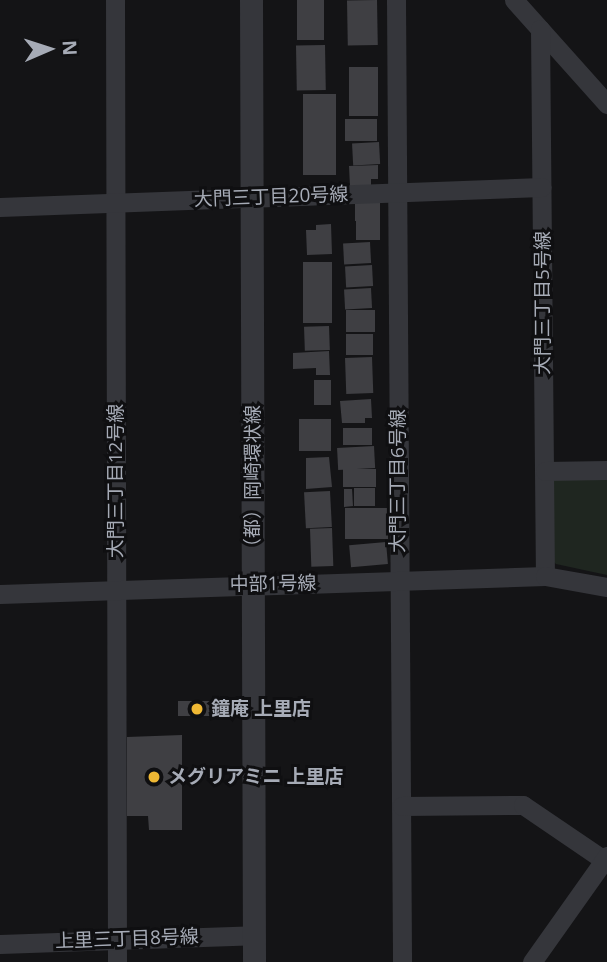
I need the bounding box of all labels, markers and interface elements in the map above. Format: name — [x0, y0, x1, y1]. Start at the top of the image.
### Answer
north arrow — [14, 14, 84, 84]
text: N — [57, 39, 83, 56]
street label: 大門三丁目20号線 — [193, 183, 349, 211]
street label: 大門三丁目5号線 — [532, 231, 554, 375]
street label: 大門三丁目12号線 — [105, 404, 127, 558]
street label: （都）岡崎環状線 — [242, 405, 264, 557]
street label: 大門三丁目6号線 — [387, 409, 409, 553]
street label: 中部1号線 — [229, 572, 317, 596]
place label: 鐘庵 上里店 — [211, 698, 311, 720]
marker: 鐘庵 上里店 — [189, 701, 205, 717]
place label: メグリアミニ 上里店 — [168, 766, 344, 788]
marker: メグリアミニ 上里店 — [146, 769, 162, 785]
street label: 上里三丁目8号線 — [55, 925, 199, 953]

